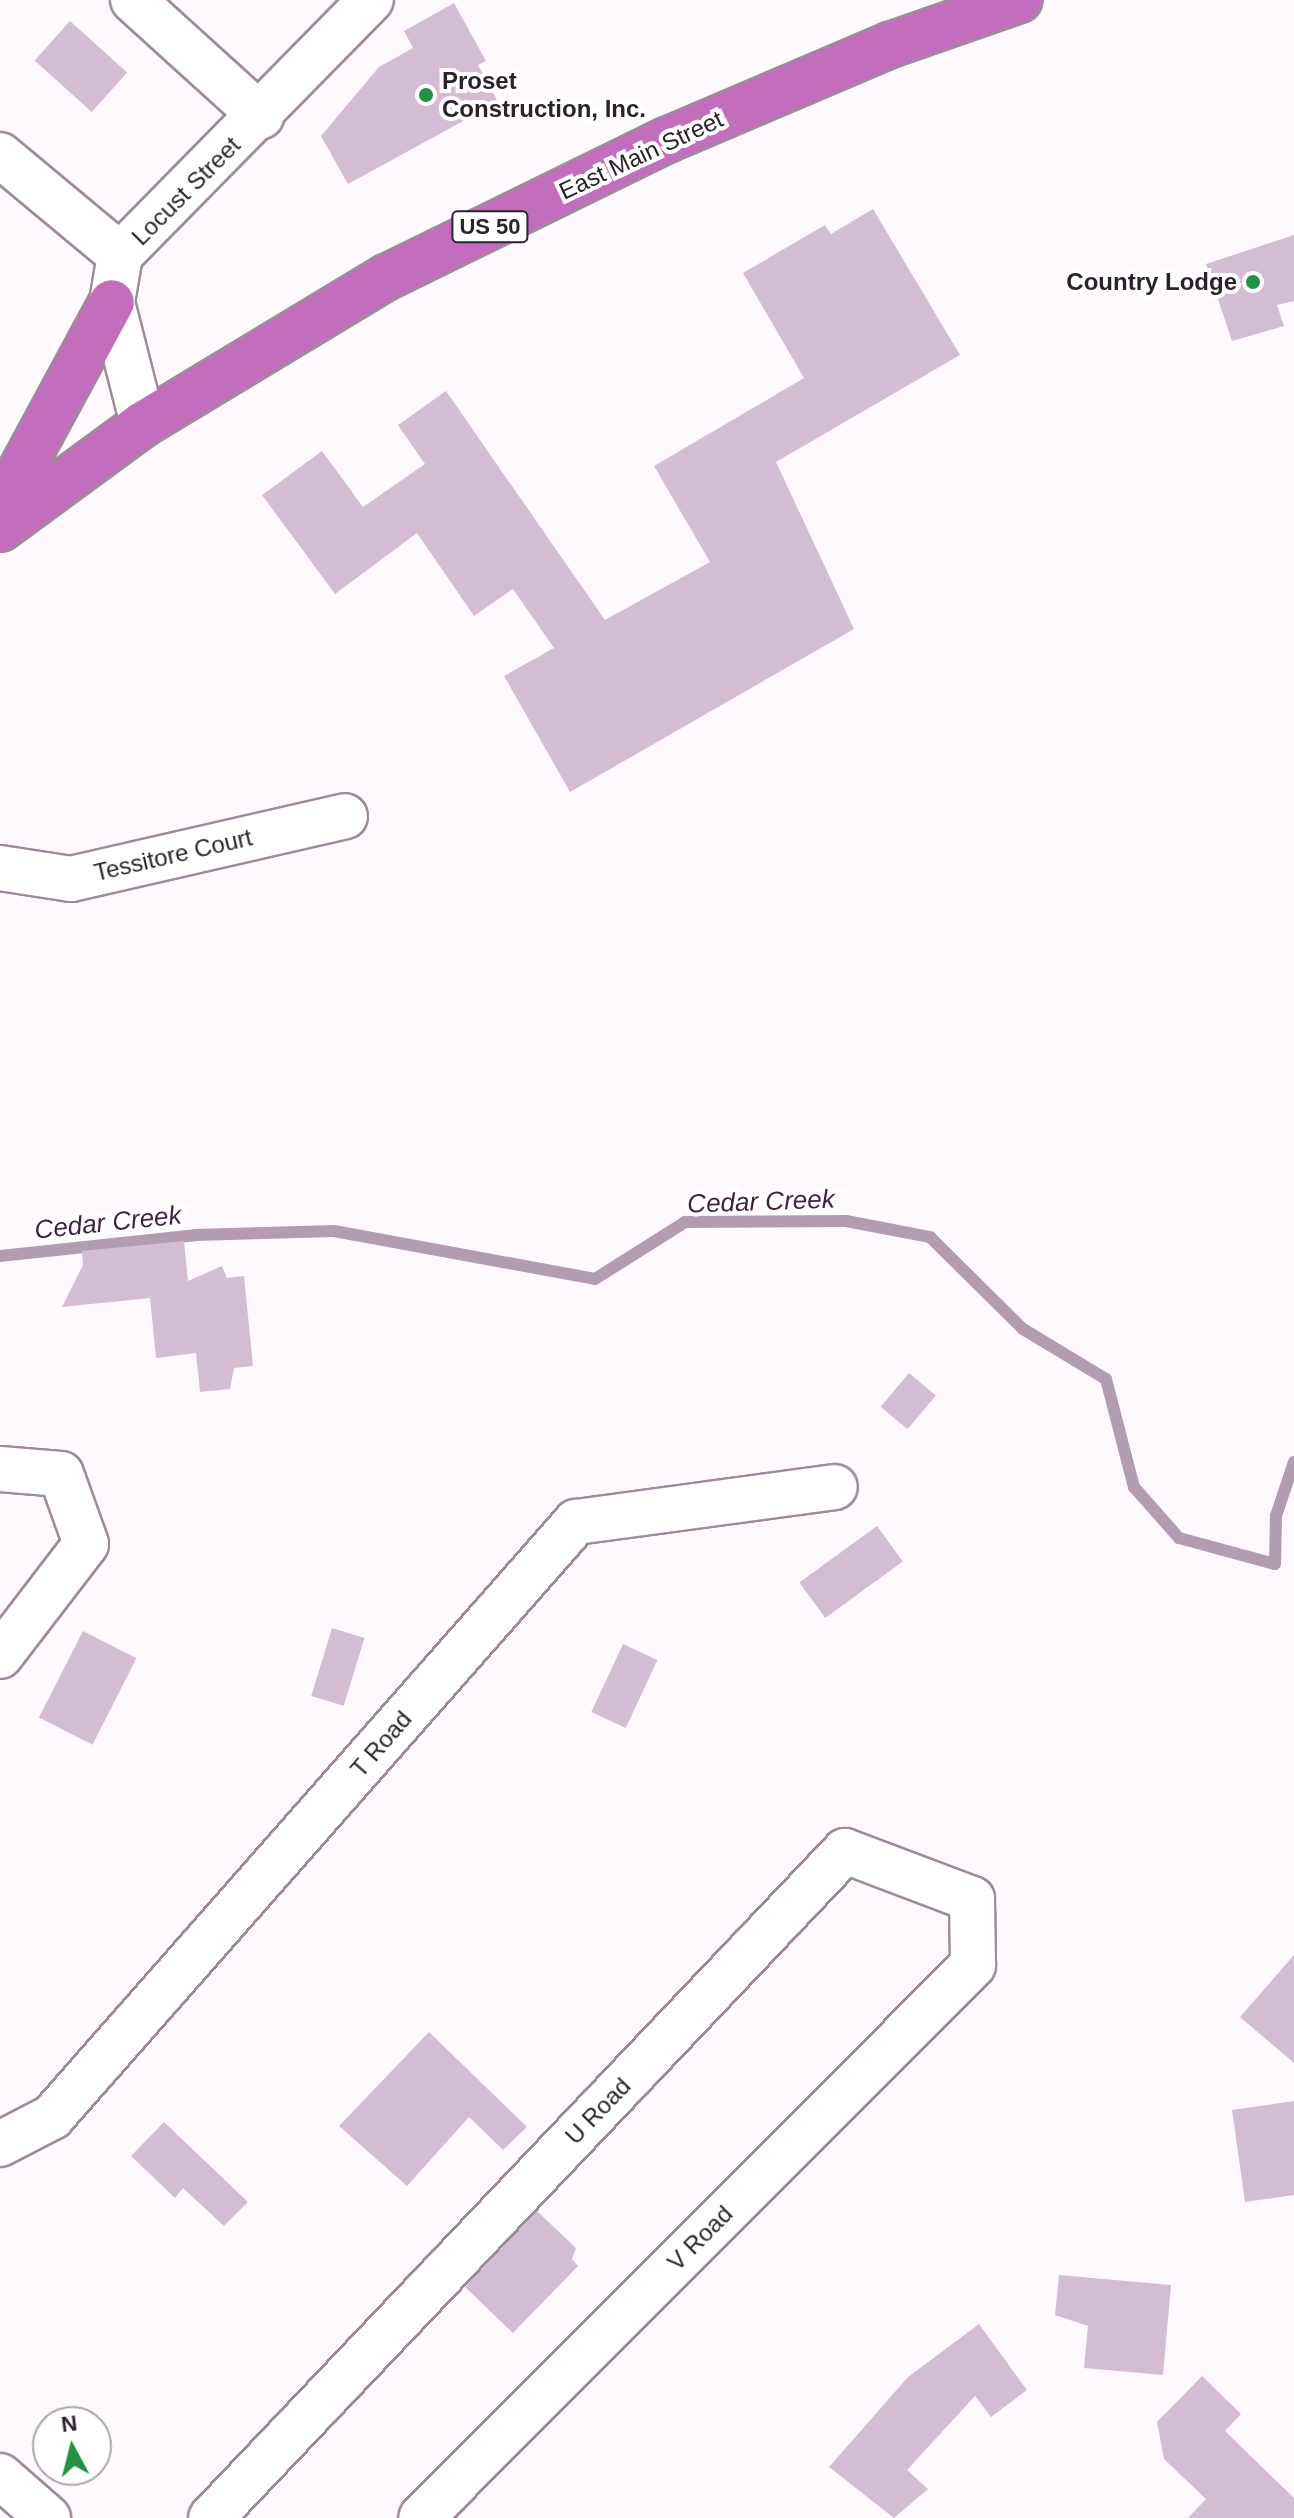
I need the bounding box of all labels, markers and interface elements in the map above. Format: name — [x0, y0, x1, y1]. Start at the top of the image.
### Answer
place label: Proset Construction, Inc. — [442, 67, 646, 123]
marker: Proset Construction, Inc. — [417, 86, 435, 104]
street label: East Main Street — [555, 104, 727, 206]
street label: Locust Street — [126, 131, 246, 251]
road number: US 50 — [450, 209, 530, 245]
place label: Country Lodge — [1066, 268, 1237, 296]
marker: Country Lodge — [1244, 273, 1262, 291]
street label: Tessitore Court — [91, 823, 255, 887]
water label: Cedar Creek — [687, 1184, 835, 1220]
water label: Cedar Creek — [33, 1200, 183, 1246]
street label: T Road — [344, 1705, 418, 1783]
street label: U Road — [559, 2072, 637, 2150]
street label: V Road — [662, 2200, 738, 2276]
north arrow — [32, 2406, 112, 2486]
text: N — [60, 2410, 79, 2437]

